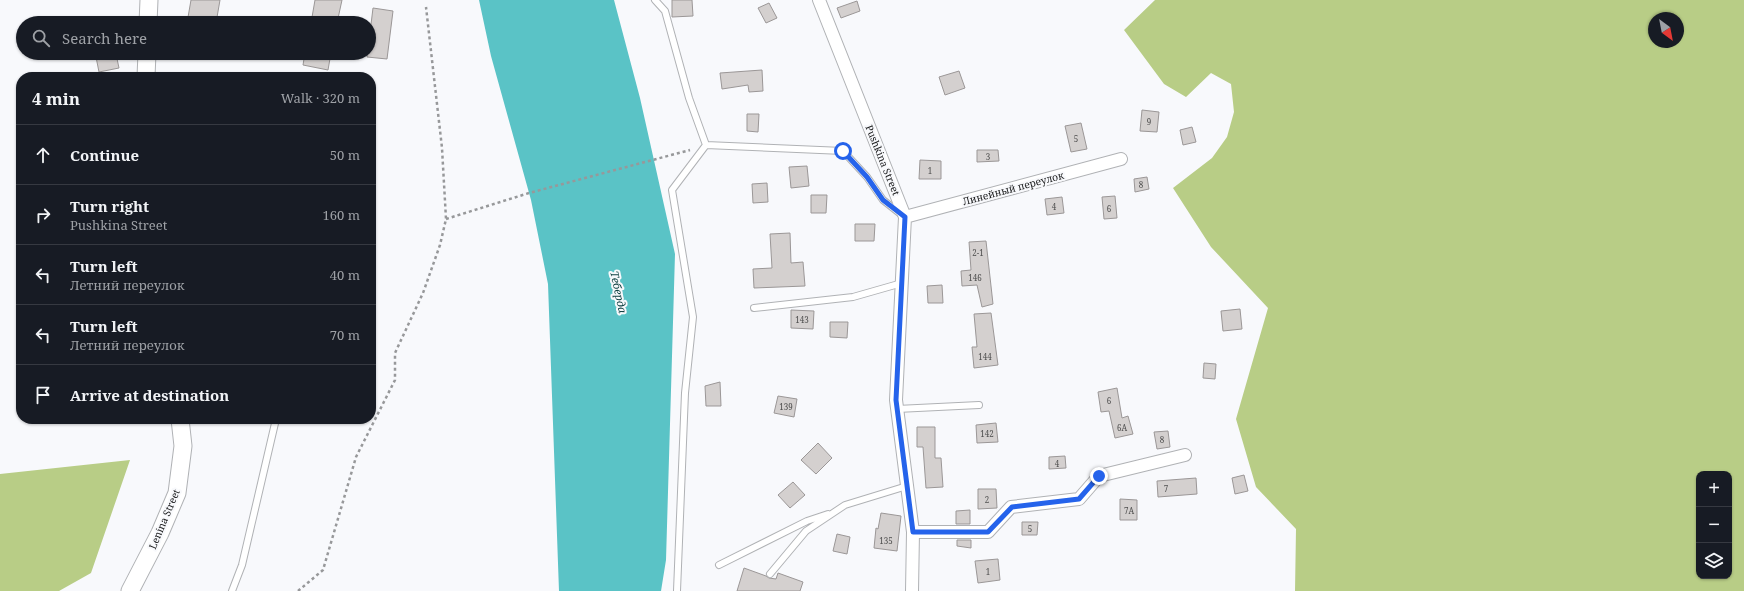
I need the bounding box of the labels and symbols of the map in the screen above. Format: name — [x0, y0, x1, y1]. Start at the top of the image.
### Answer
north arrow — [1648, 12, 1684, 48]
house number: 9 — [1147, 116, 1151, 127]
street label: Pushkina Street — [862, 123, 904, 198]
house number: 5 — [1074, 133, 1078, 144]
route start — [834, 142, 852, 160]
house number: 3 — [986, 151, 991, 162]
house number: 1 — [928, 165, 932, 176]
street label: Линейный переулок — [961, 168, 1065, 208]
house number: 8 — [1139, 179, 1144, 190]
house number: 4 — [1052, 201, 1057, 212]
house number: 6 — [1107, 203, 1112, 214]
house number: 2-1 — [972, 247, 984, 258]
water label: Теберда — [607, 270, 631, 315]
house number: 146 — [968, 272, 982, 283]
house number: 143 — [795, 314, 809, 325]
house number: 144 — [978, 351, 992, 362]
house number: 6 — [1107, 395, 1112, 406]
house number: 139 — [779, 401, 793, 412]
house number: 6А — [1117, 422, 1127, 433]
house number: 142 — [980, 428, 994, 439]
house number: 8 — [1160, 434, 1165, 445]
house number: 4 — [1055, 458, 1060, 469]
route end — [1090, 467, 1108, 485]
house number: 7 — [1164, 483, 1169, 494]
street label: Lenina Street — [145, 486, 183, 551]
house number: 2 — [985, 494, 989, 505]
house number: 7А — [1124, 505, 1134, 516]
house number: 5 — [1028, 523, 1032, 534]
house number: 135 — [879, 535, 893, 546]
house number: 1 — [986, 566, 990, 577]

